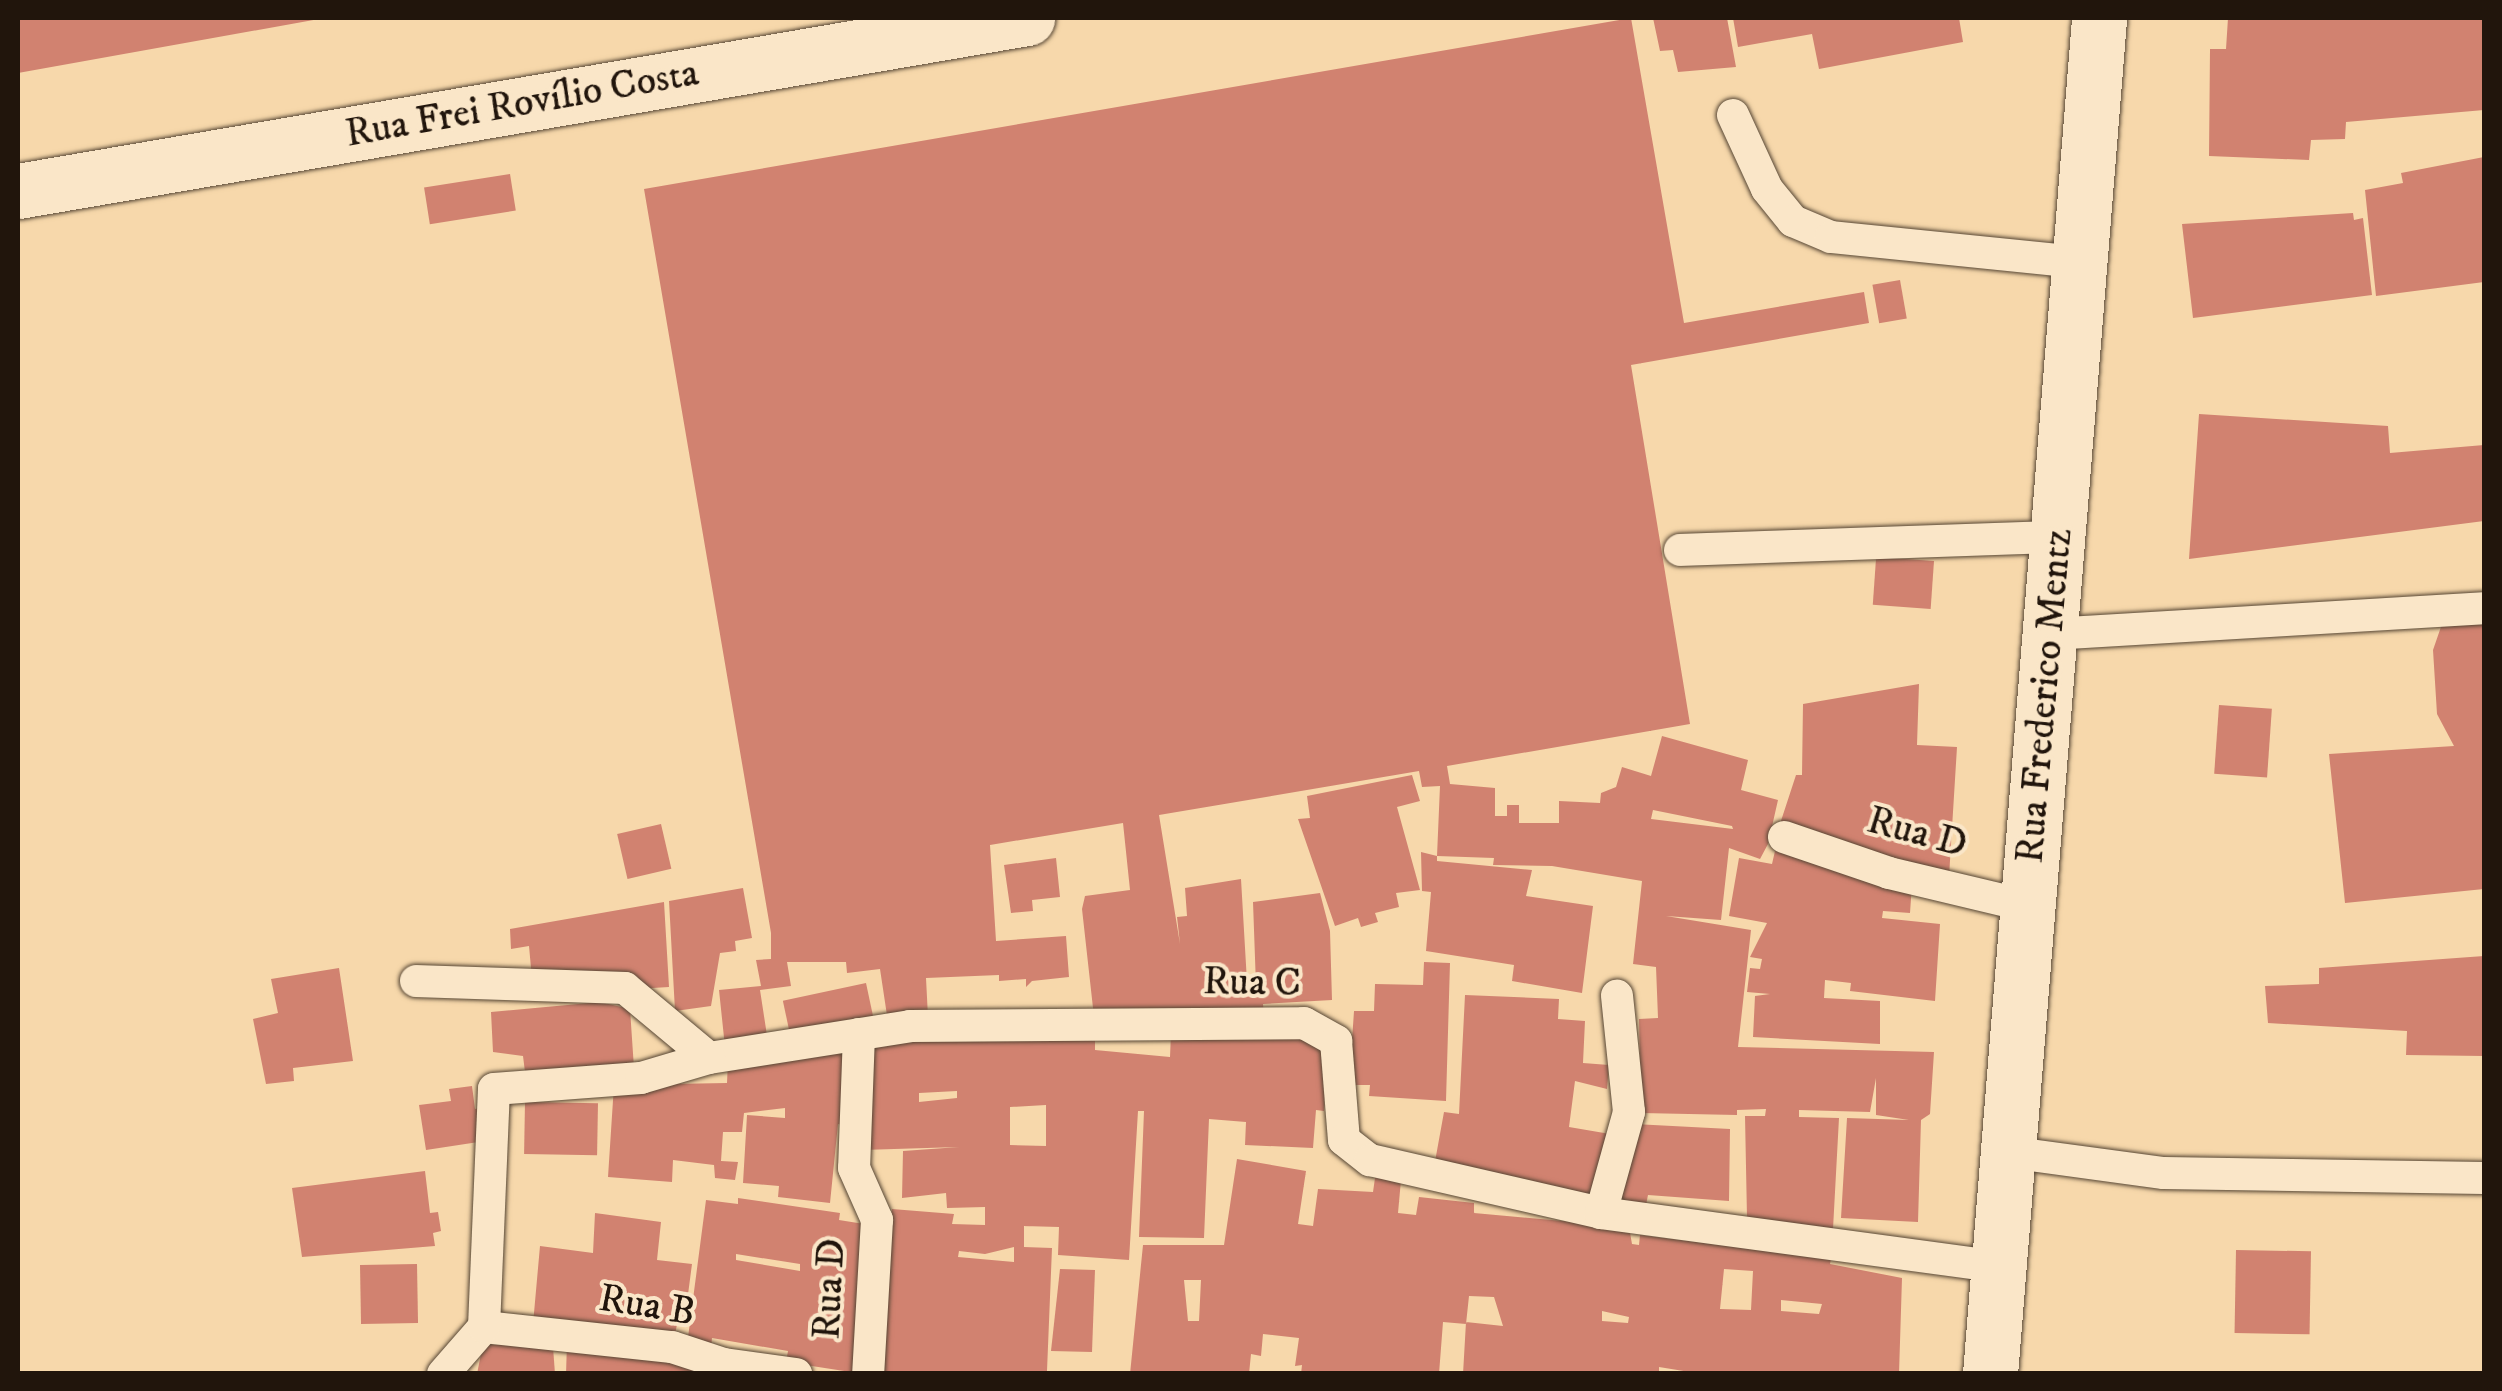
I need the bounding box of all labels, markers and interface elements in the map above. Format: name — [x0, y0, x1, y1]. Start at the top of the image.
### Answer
street label: Rua Frei Rovílio Costa — [342, 49, 702, 159]
street label: Rua Frederico Mentz — [2006, 527, 2084, 865]
street label: Rua D — [1862, 797, 1972, 869]
street label: Rua C — [1203, 958, 1301, 1008]
street label: Rua D — [803, 1237, 857, 1341]
street label: Rua B — [595, 1275, 699, 1337]

